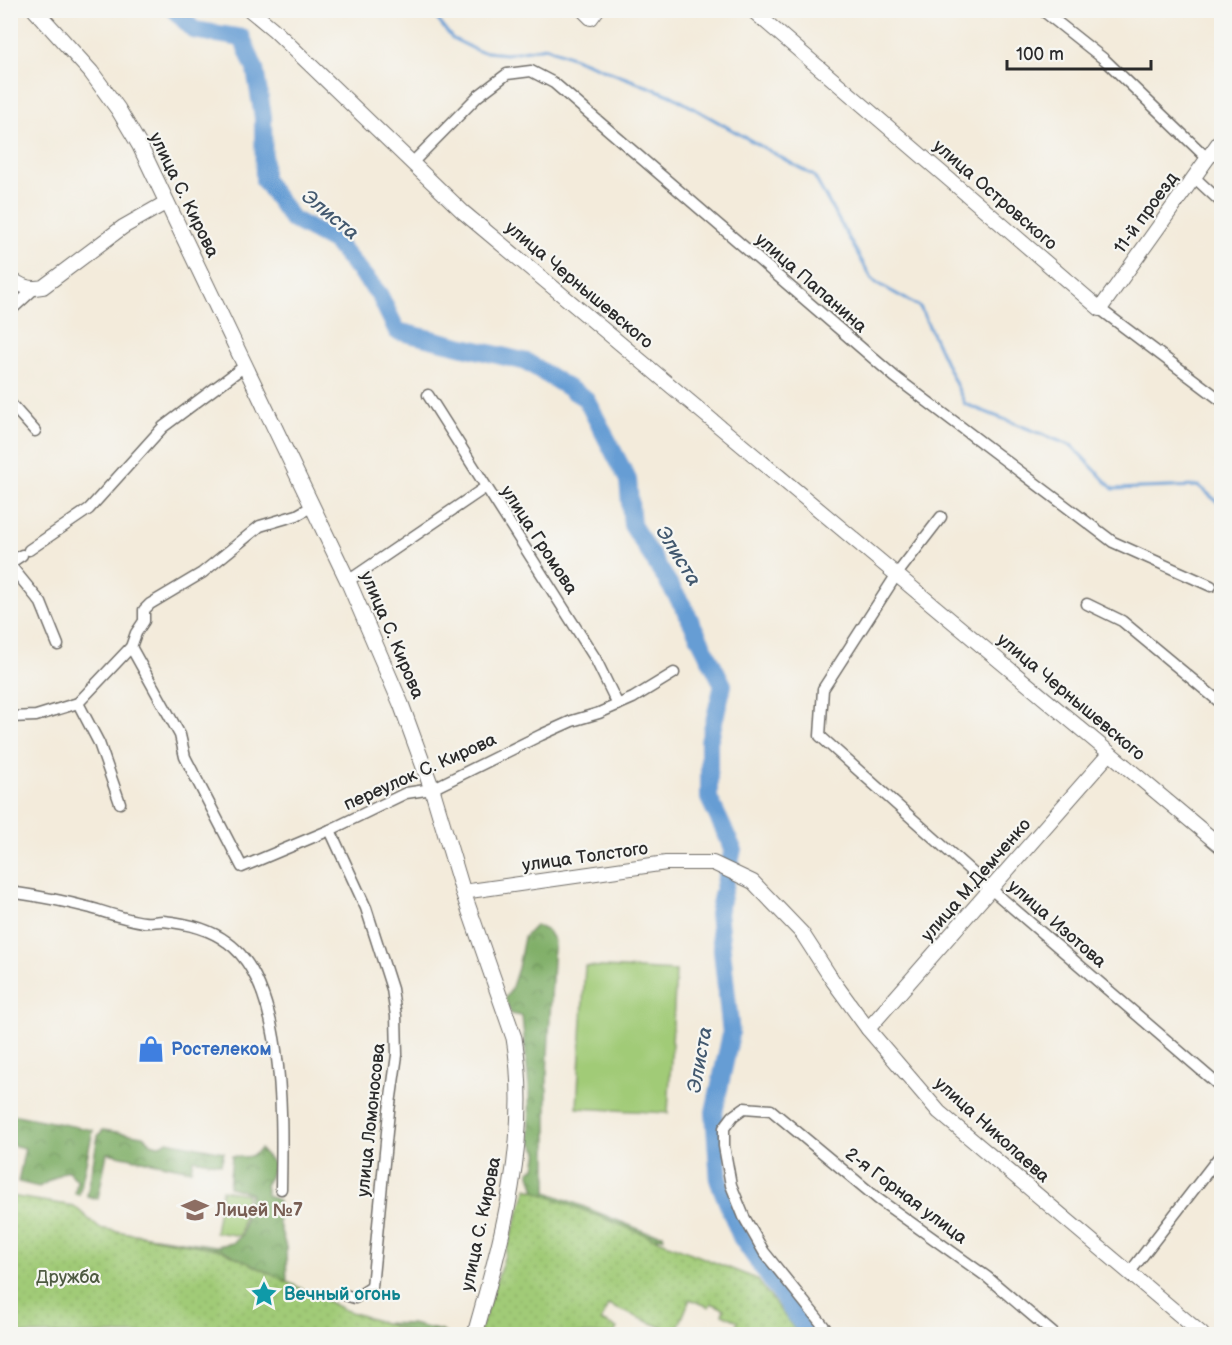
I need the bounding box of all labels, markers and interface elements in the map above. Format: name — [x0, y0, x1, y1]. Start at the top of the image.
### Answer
scale bar — [1007, 33, 1151, 71]
text: 100 m — [1016, 44, 1064, 65]
street label: улица С. Кирова — [145, 129, 224, 261]
street label: улица Островского — [929, 135, 1061, 255]
street label: 11-й проезд — [1110, 168, 1183, 258]
water label: Элиста — [296, 185, 364, 245]
street label: улица Чернышевского — [501, 217, 657, 353]
street label: улица Папанина — [751, 229, 871, 337]
street label: улица Громова — [496, 482, 582, 599]
water label: Элиста — [650, 521, 706, 591]
street label: улица С. Кирова — [356, 568, 428, 702]
street label: улица Чернышевского — [993, 629, 1149, 765]
street label: переулок С. Кирова — [340, 729, 500, 815]
street label: улица М.Демченко — [917, 814, 1035, 946]
street label: улица Толстого — [521, 838, 649, 876]
street label: улица Изотова — [1004, 876, 1111, 973]
water label: Элиста — [682, 1025, 718, 1095]
shop icon: Ростелеком — [136, 1034, 166, 1064]
place label: Ростелеком — [171, 1039, 271, 1060]
street label: улица Ломоносова — [352, 1042, 390, 1198]
street label: улица Николаева — [930, 1073, 1054, 1187]
street label: 2-я Горная улица — [841, 1143, 971, 1249]
street label: улица С. Кирова — [457, 1155, 506, 1293]
school or university icon: Лицей №7 — [180, 1195, 210, 1225]
place label: Лицей №7 — [214, 1200, 303, 1221]
park label: Дружба — [36, 1267, 100, 1288]
place icon: Вечный огонь — [249, 1279, 279, 1309]
place label: Вечный огонь — [284, 1284, 401, 1305]

